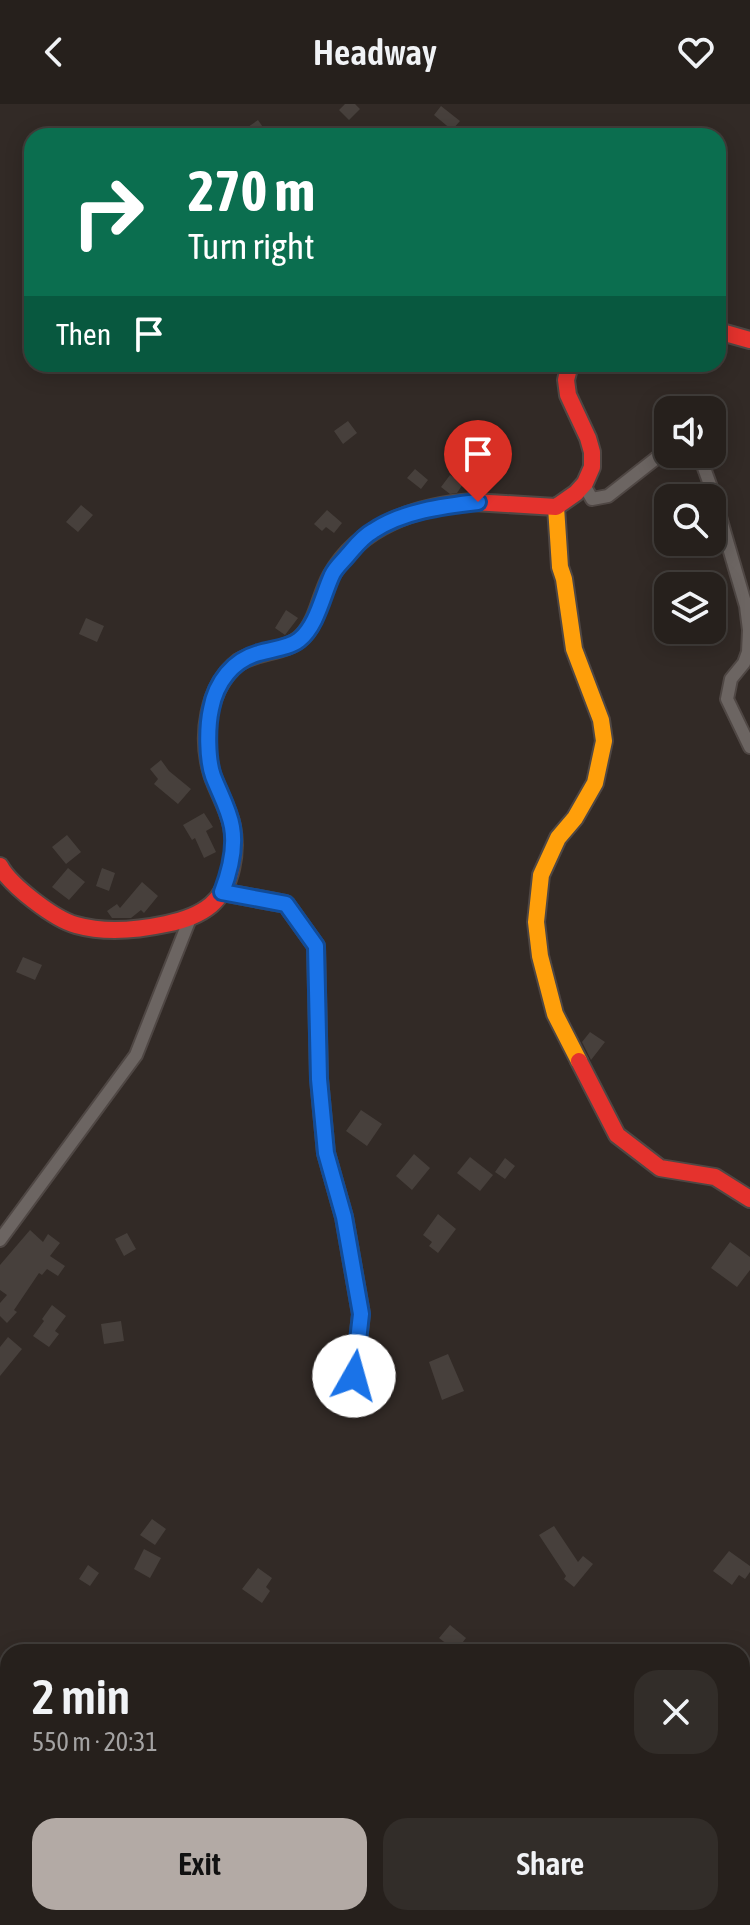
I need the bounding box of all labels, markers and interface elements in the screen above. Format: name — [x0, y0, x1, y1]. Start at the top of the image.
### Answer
icon: back — [32, 30, 76, 74]
icon: heart — [674, 30, 718, 74]
text: Headway — [313, 31, 437, 73]
text: 270 m — [188, 159, 315, 223]
icon: right — [56, 160, 160, 264]
text: Turn right — [188, 225, 315, 267]
icon: arrive — [127, 312, 171, 356]
text: Then — [56, 317, 111, 351]
map controls — [654, 396, 726, 644]
button: sound — [654, 396, 726, 468]
pin — [444, 420, 512, 502]
icon: arrive — [456, 432, 500, 476]
button: search — [654, 484, 726, 556]
button: layers — [654, 572, 726, 644]
position arrow — [312, 1334, 396, 1418]
text: 2 min — [32, 1669, 130, 1724]
button: close — [634, 1670, 718, 1754]
text: 550 m · 20:31 — [32, 1727, 158, 1757]
button: Exit — [32, 1818, 367, 1910]
button: Share — [383, 1818, 718, 1910]

